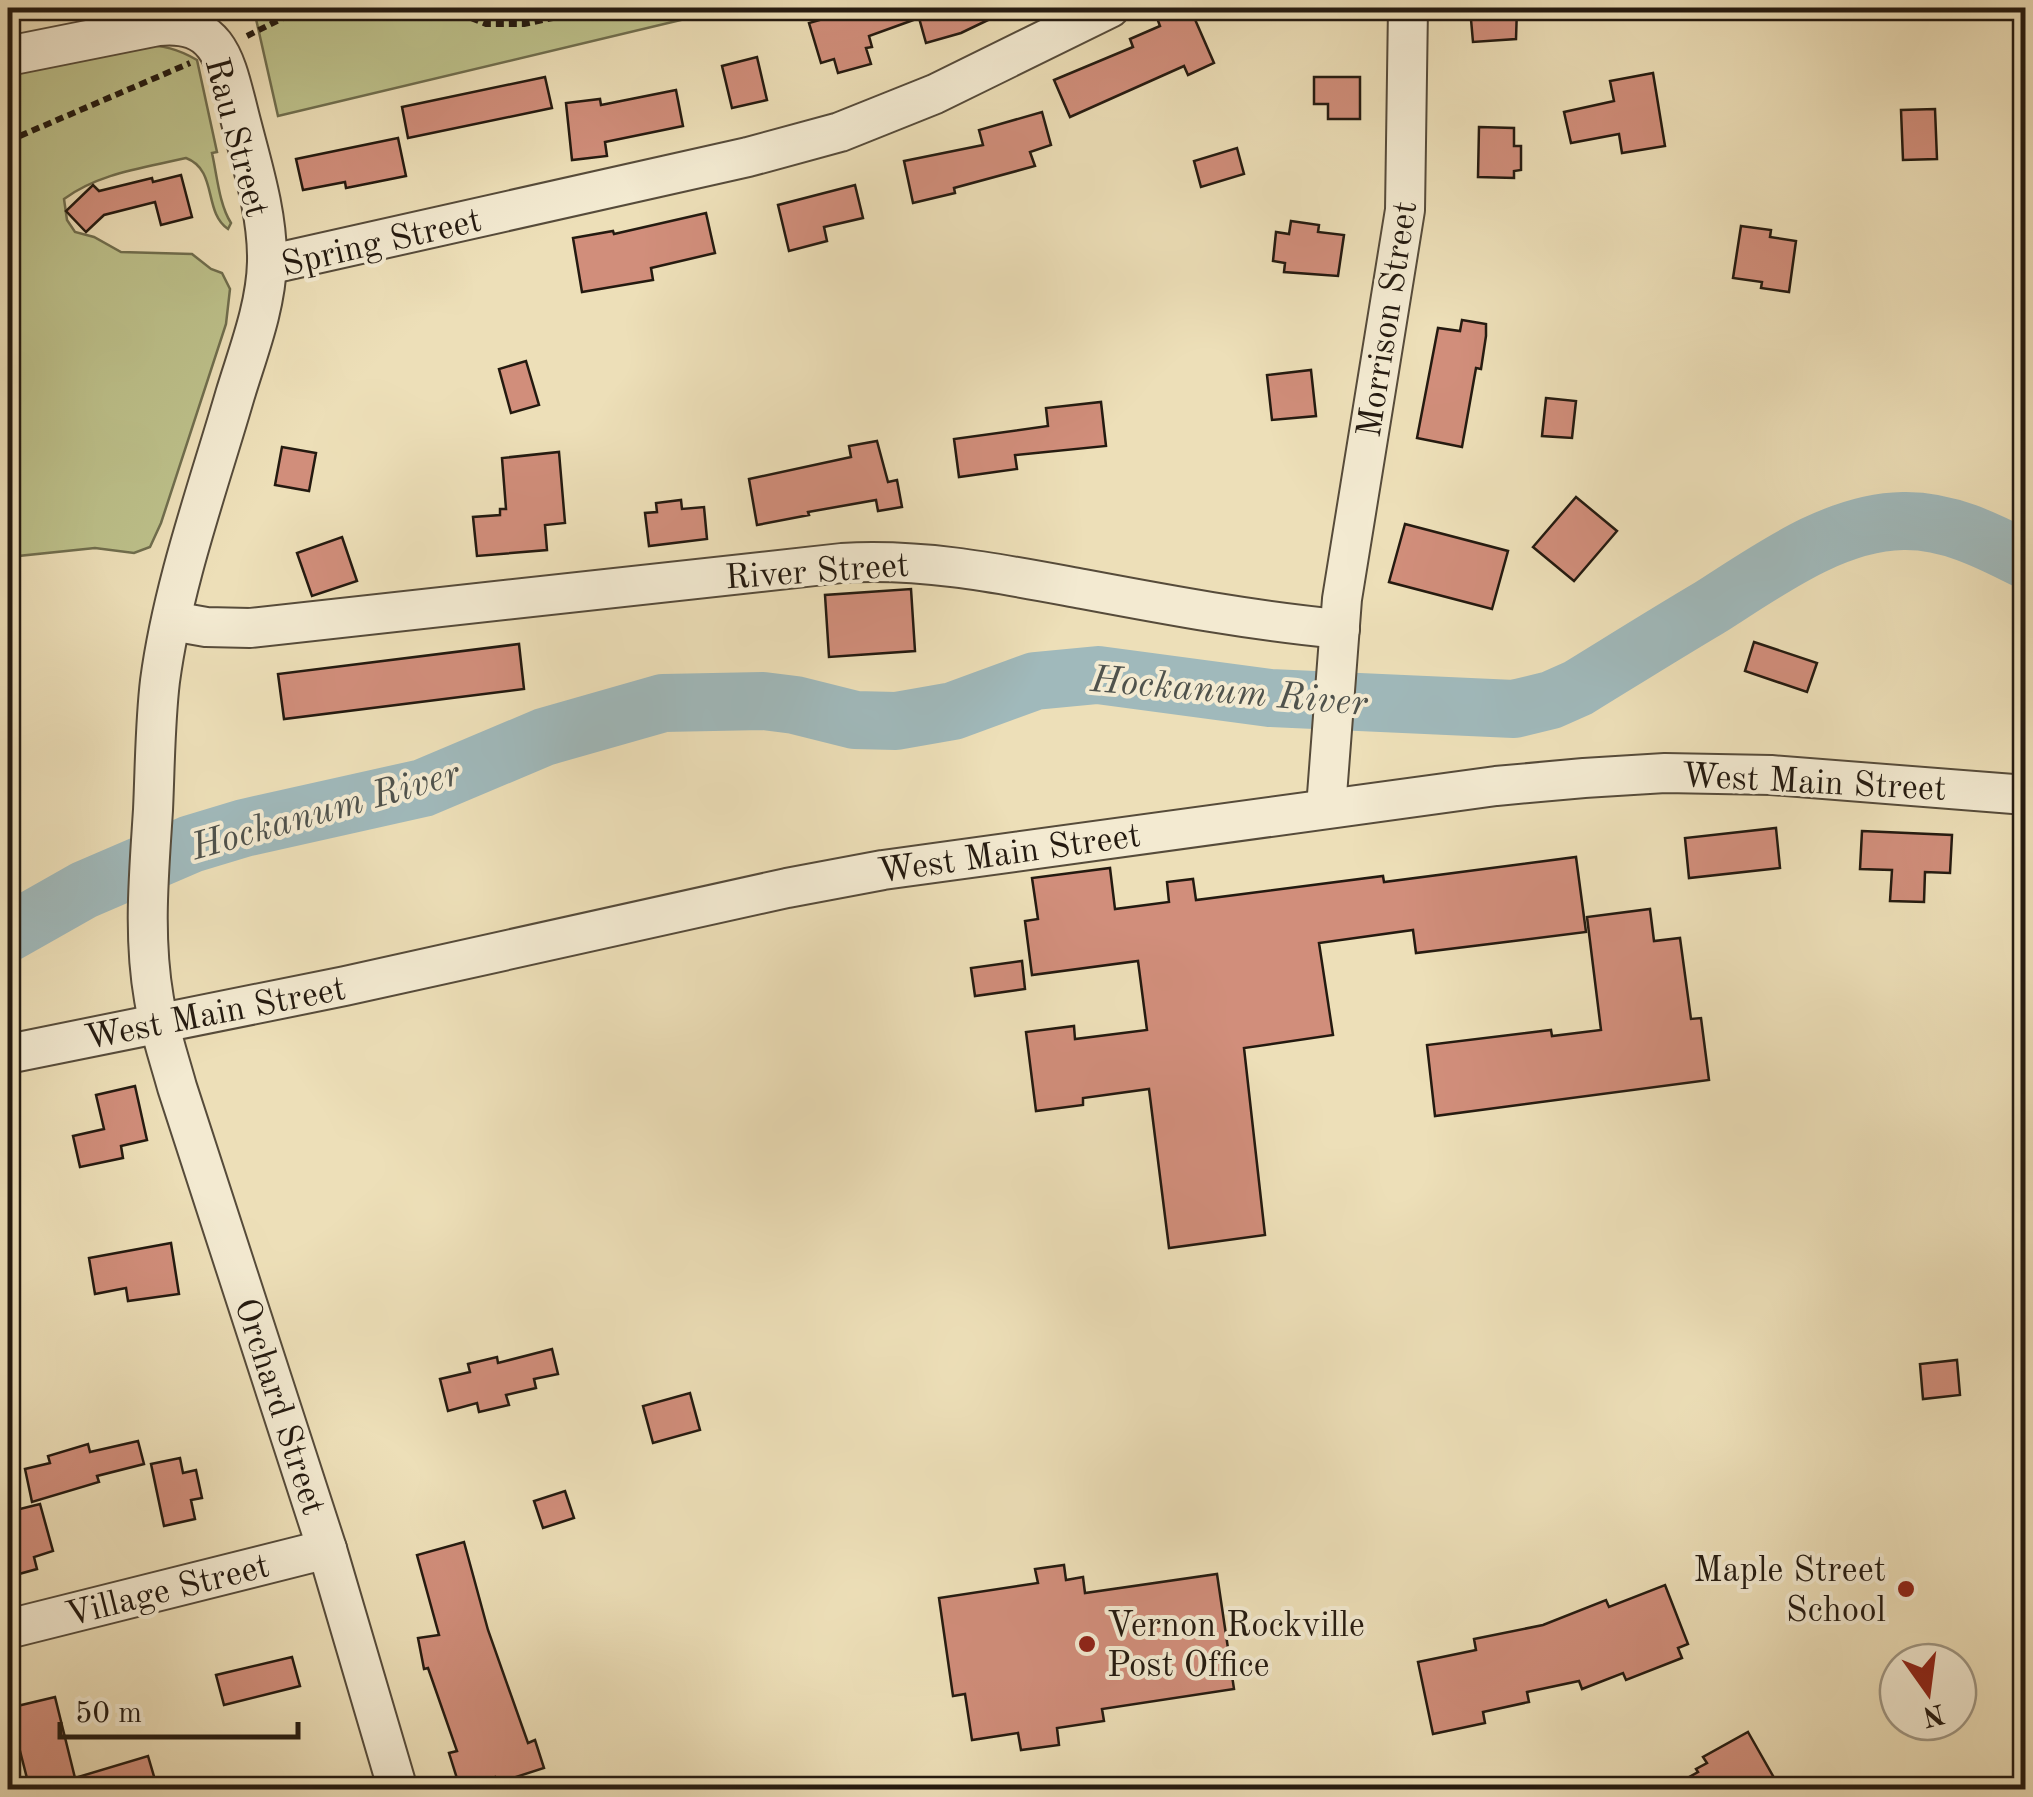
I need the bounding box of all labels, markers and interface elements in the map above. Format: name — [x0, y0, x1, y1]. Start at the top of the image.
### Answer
street label: Rau Street — [198, 54, 274, 221]
street label: Morrison Street — [1353, 199, 1424, 440]
street label: Spring Street — [278, 203, 485, 283]
street label: River Street — [724, 549, 910, 596]
water label: Hockanum River — [1088, 662, 1369, 724]
water label: Hockanum River — [186, 755, 465, 869]
street label: West Main Street — [1681, 759, 1947, 808]
street label: West Main Street — [876, 819, 1143, 890]
street label: West Main Street — [82, 972, 349, 1057]
street label: Orchard Street — [227, 1294, 330, 1519]
street label: Village Street — [62, 1549, 273, 1634]
place label: Maple Street School — [1693, 1554, 1886, 1629]
marker: Maple Street School — [1895, 1578, 1917, 1600]
place label: Vernon Rockville Post Office — [1107, 1609, 1365, 1684]
marker: Vernon Rockville Post Office — [1076, 1633, 1098, 1655]
north arrow — [1878, 1642, 1978, 1742]
scale bar — [60, 1677, 298, 1739]
text: N — [1919, 1697, 1947, 1730]
text: 50 m — [75, 1699, 142, 1729]

